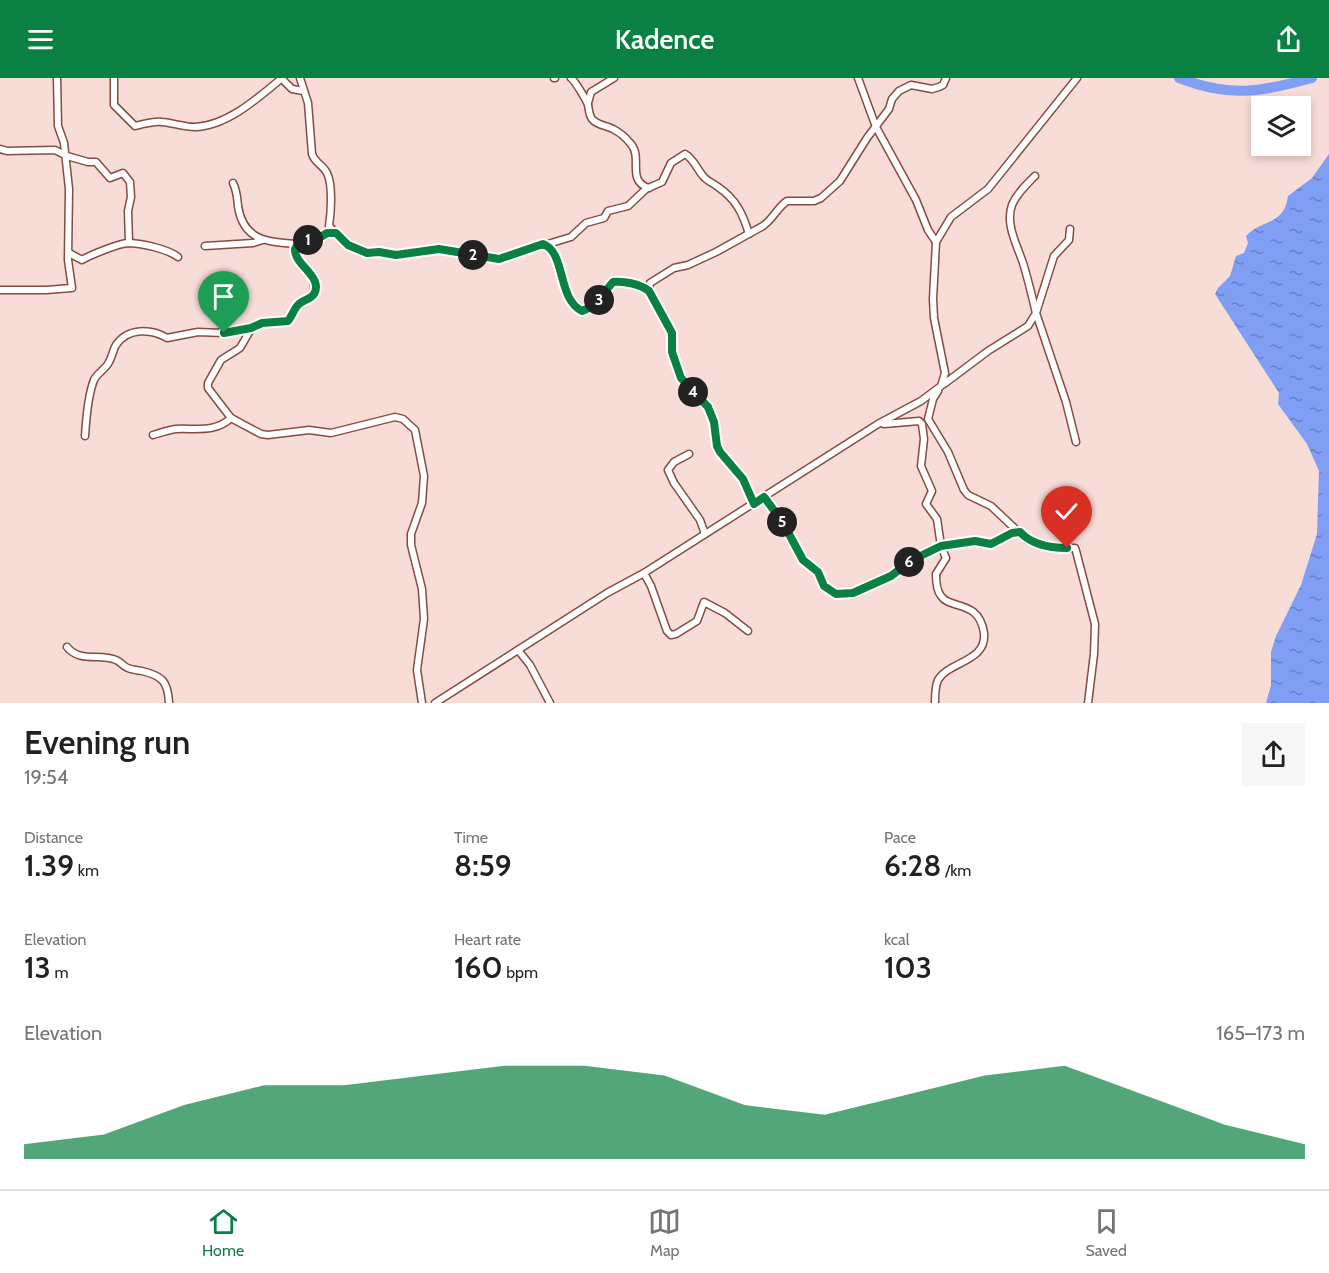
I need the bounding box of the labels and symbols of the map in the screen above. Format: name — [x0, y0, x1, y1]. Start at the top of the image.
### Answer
pin: 1 — [293, 225, 323, 255]
pin: 2 — [458, 240, 488, 270]
pin — [198, 271, 249, 333]
pin: 3 — [584, 285, 614, 315]
pin: 4 — [678, 377, 708, 407]
pin — [1041, 486, 1092, 548]
pin: 5 — [767, 507, 797, 537]
pin: 6 — [894, 547, 924, 577]

